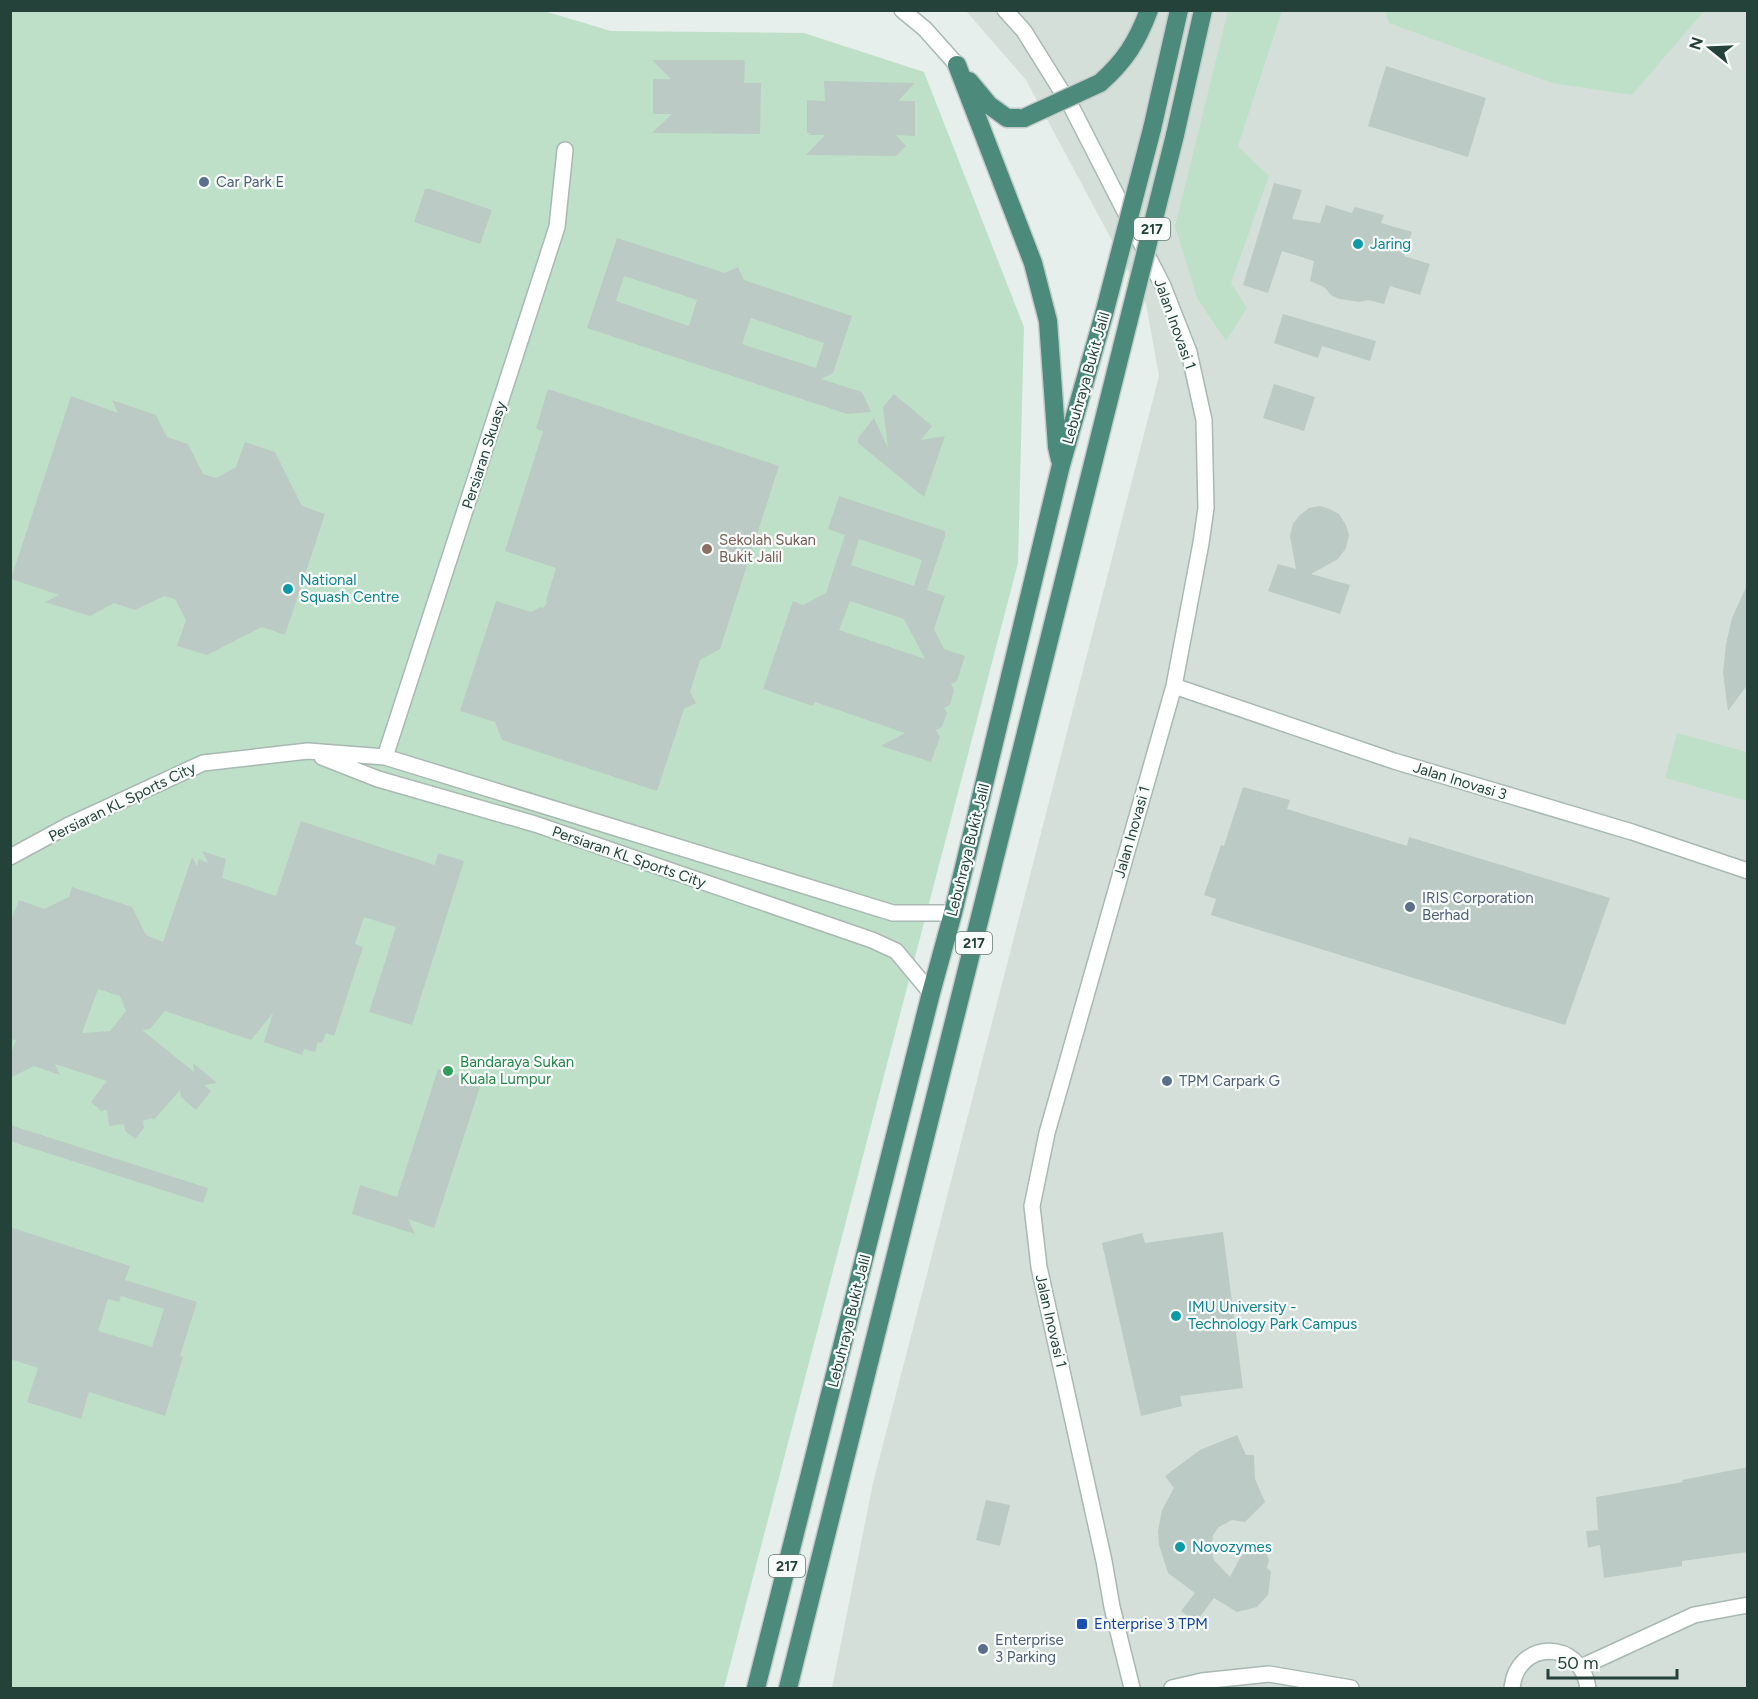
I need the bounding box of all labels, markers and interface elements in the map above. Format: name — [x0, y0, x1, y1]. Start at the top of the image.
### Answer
north arrow — [1680, 18, 1740, 78]
text: N — [1685, 35, 1707, 52]
place label: Car Park E — [216, 173, 284, 191]
marker: Car Park E — [197, 175, 211, 189]
road number: 217 — [1134, 218, 1170, 240]
place label: Jaring — [1370, 235, 1411, 253]
marker: Jaring — [1351, 237, 1365, 251]
street label: Jalan Inovasi 1 — [1150, 276, 1200, 372]
street label: Lebuhraya Bukit Jalil — [1059, 310, 1113, 446]
street label: Persiaran Skuasy — [458, 399, 510, 511]
place label: Sekolah Sukan Bukit Jalil — [719, 531, 816, 566]
marker: Sekolah Sukan Bukit Jalil — [700, 542, 714, 556]
place label: National Squash Centre — [300, 571, 399, 606]
marker: National Squash Centre — [281, 582, 295, 596]
street label: Persiaran KL Sports City — [46, 758, 199, 845]
street label: Jalan Inovasi 3 — [1411, 758, 1509, 804]
street label: Lebuhraya Bukit Jalil — [943, 782, 993, 918]
street label: Jalan Inovasi 1 — [1110, 784, 1154, 880]
street label: Persiaran KL Sports City — [550, 822, 708, 892]
place label: IRIS Corporation Berhad — [1422, 889, 1534, 924]
marker: IRIS Corporation Berhad — [1403, 900, 1417, 914]
road number: 217 — [956, 932, 992, 954]
place label: Bandaraya Sukan Kuala Lumpur — [460, 1053, 574, 1088]
marker: Bandaraya Sukan Kuala Lumpur — [441, 1064, 455, 1078]
place label: TPM Carpark G — [1179, 1072, 1280, 1090]
marker: TPM Carpark G — [1160, 1074, 1174, 1088]
street label: Lebuhraya Bukit Jalil — [824, 1253, 874, 1389]
street label: Jalan Inovasi 1 — [1032, 1273, 1070, 1369]
place label: IMU University - Technology Park Campus — [1188, 1298, 1357, 1333]
marker: IMU University - Technology Park Campus — [1169, 1309, 1183, 1323]
place label: Novozymes — [1192, 1538, 1272, 1556]
marker: Novozymes — [1173, 1540, 1187, 1554]
road number: 217 — [769, 1555, 805, 1577]
place label: Enterprise 3 TPM — [1094, 1615, 1208, 1633]
marker: Enterprise 3 TPM — [1075, 1617, 1089, 1631]
place label: Enterprise 3 Parking — [995, 1631, 1064, 1666]
marker: Enterprise 3 Parking — [976, 1642, 990, 1656]
scale bar — [1548, 1642, 1677, 1680]
text: 50 m — [1557, 1652, 1599, 1674]

